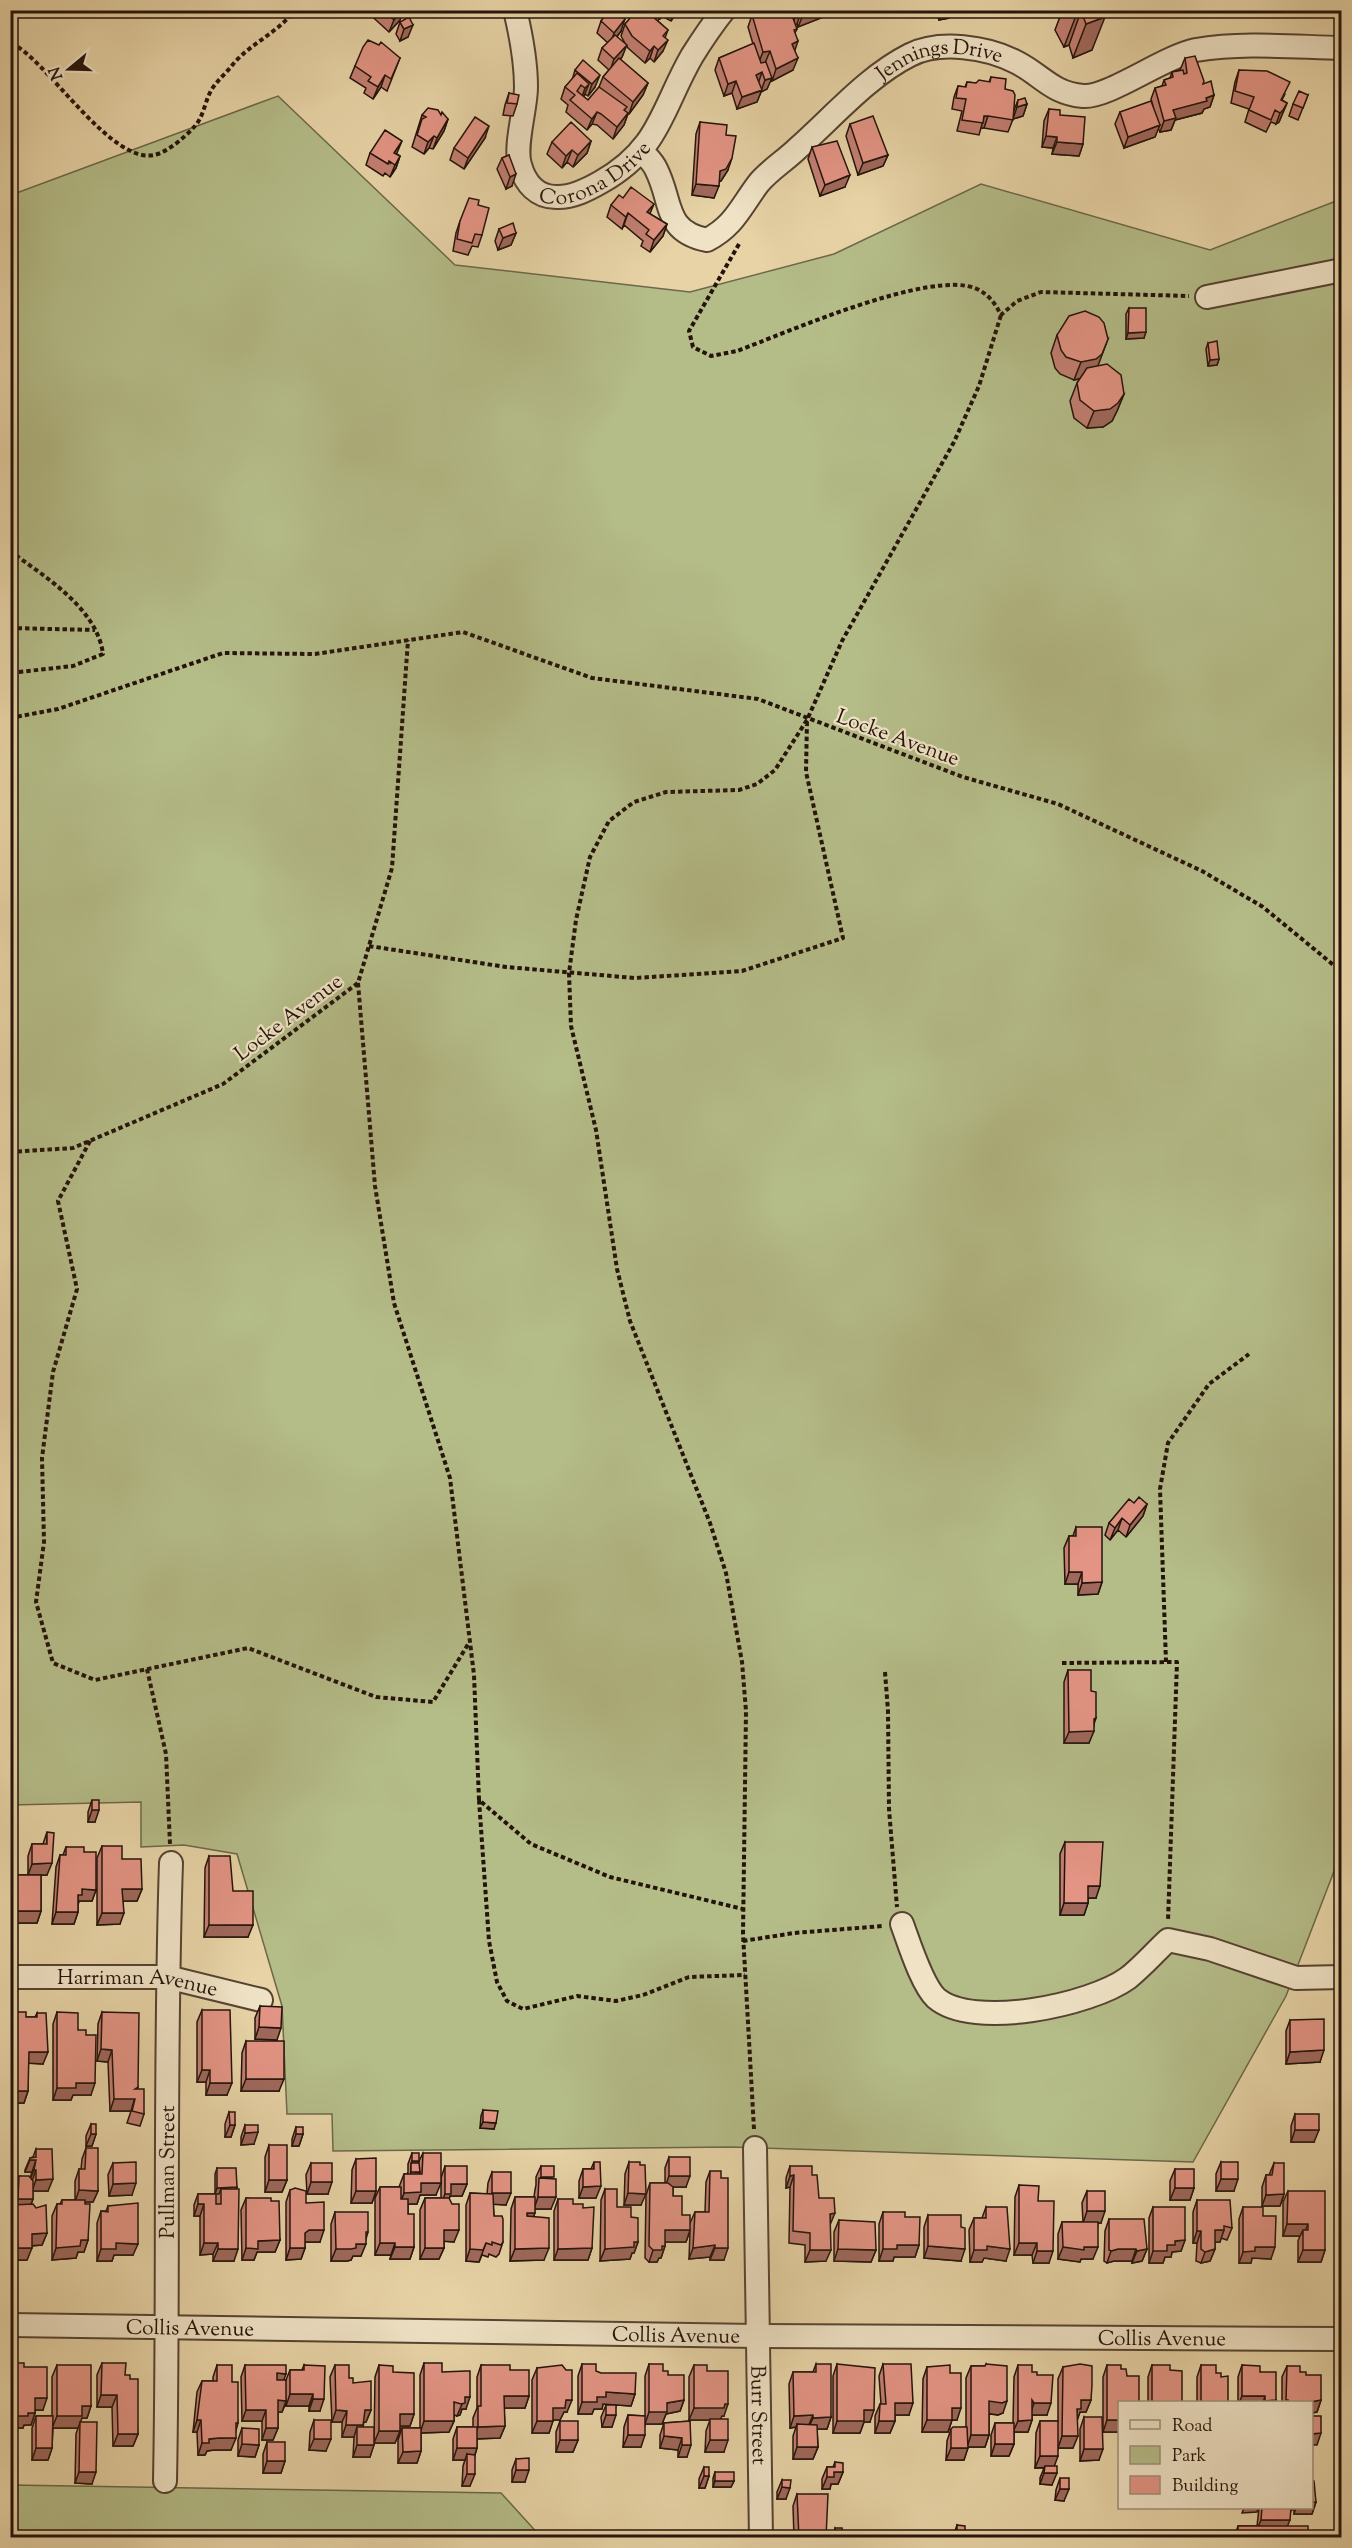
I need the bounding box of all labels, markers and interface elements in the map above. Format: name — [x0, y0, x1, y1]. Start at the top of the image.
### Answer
street label: Jennings Drive — [869, 33, 1007, 90]
north arrow — [39, 39, 99, 99]
text: N — [44, 63, 70, 83]
street label: Corona Drive — [535, 136, 659, 214]
street label: Locke Avenue — [832, 703, 963, 775]
street label: Locke Avenue — [229, 968, 350, 1069]
street label: Harriman Avenue — [57, 1964, 221, 2006]
street label: Pullman Street — [154, 2105, 184, 2239]
street label: Collis Avenue — [126, 2314, 254, 2346]
street label: Collis Avenue — [611, 2321, 740, 2353]
street label: Collis Avenue — [1098, 2325, 1226, 2355]
street label: Burr Street — [741, 2365, 773, 2465]
legend — [1118, 2401, 1313, 2509]
text: Road — [1172, 2414, 1212, 2440]
text: Park — [1172, 2444, 1207, 2470]
text: Building — [1172, 2474, 1238, 2500]

